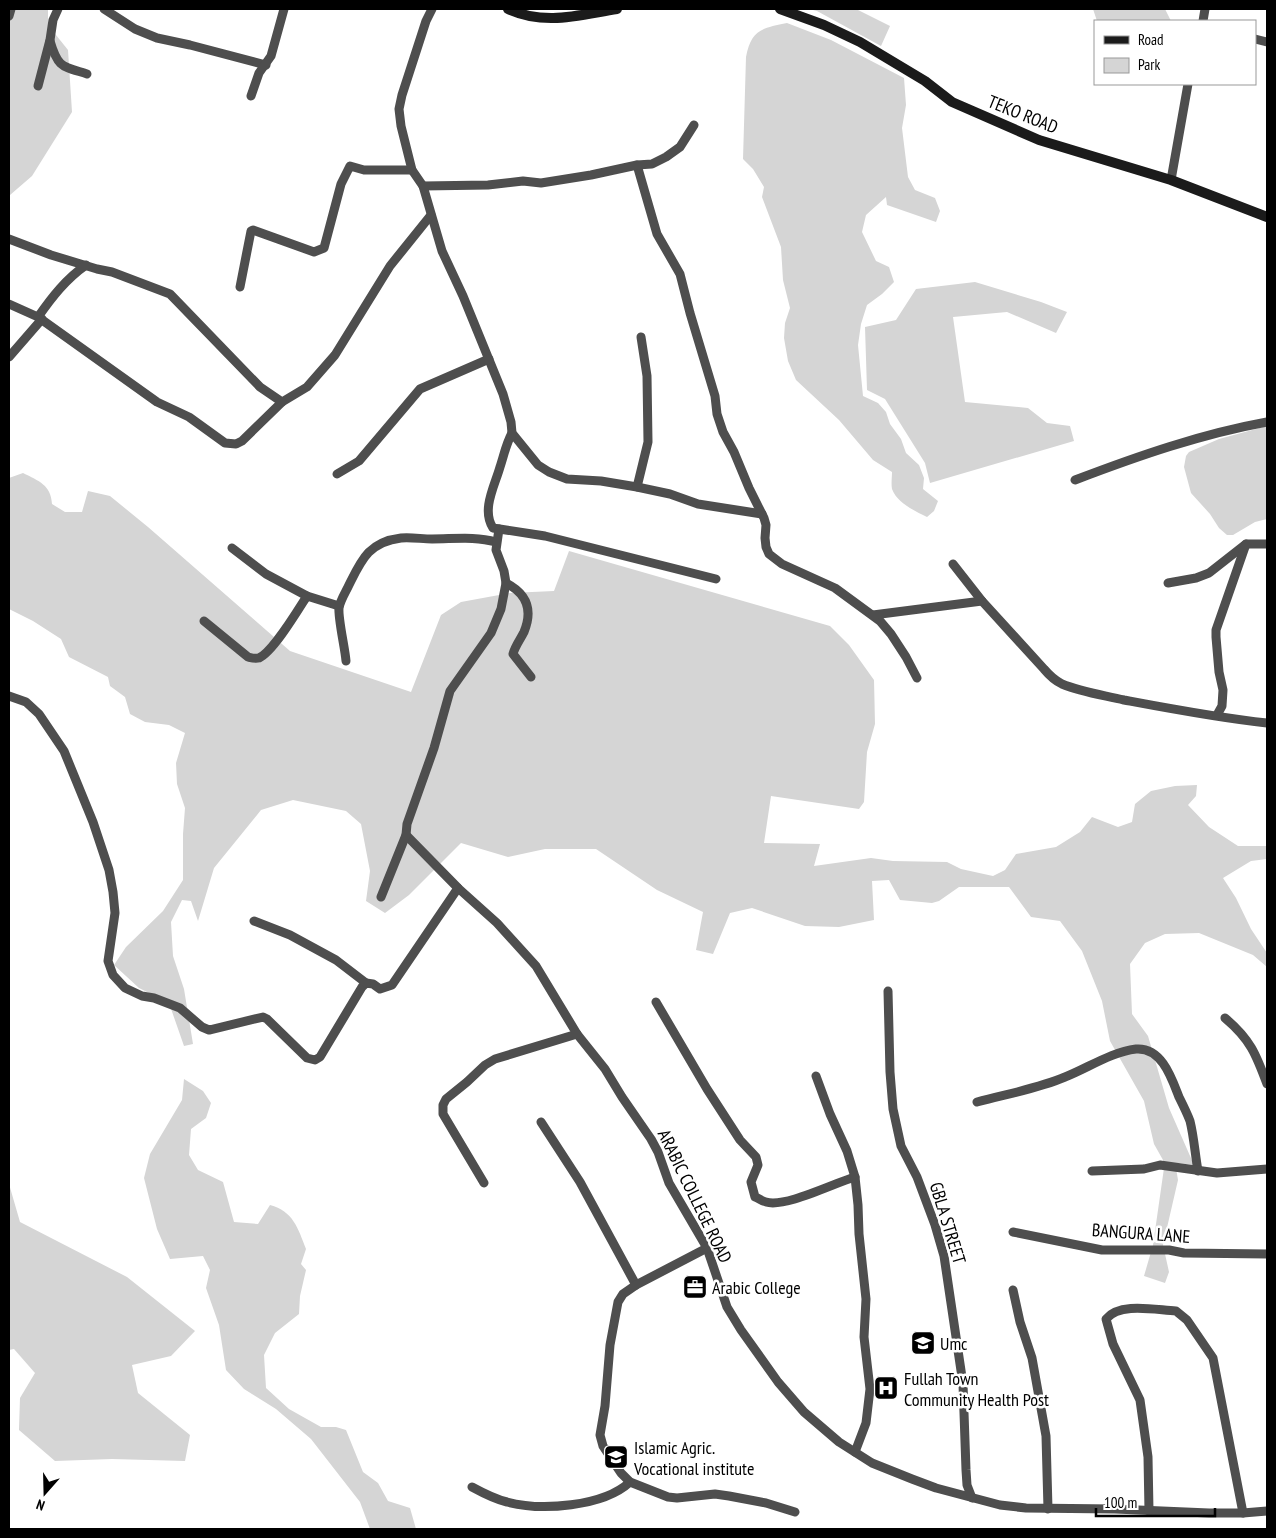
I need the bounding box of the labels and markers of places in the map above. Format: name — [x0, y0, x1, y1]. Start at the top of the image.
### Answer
office icon: Arabic College — [682, 1274, 708, 1300]
place label: Arabic College — [712, 1276, 801, 1299]
school or university icon: Umc — [910, 1330, 936, 1356]
place label: Umc — [940, 1332, 968, 1355]
place label: Fullah Town Community Health Post — [904, 1367, 1049, 1411]
hospital icon: Fullah Town Community Health Post — [873, 1375, 899, 1401]
place label: Islamic Agric. Vocational institute — [633, 1436, 754, 1480]
school or university icon: Islamic Agric. Vocational institute — [603, 1444, 629, 1470]

